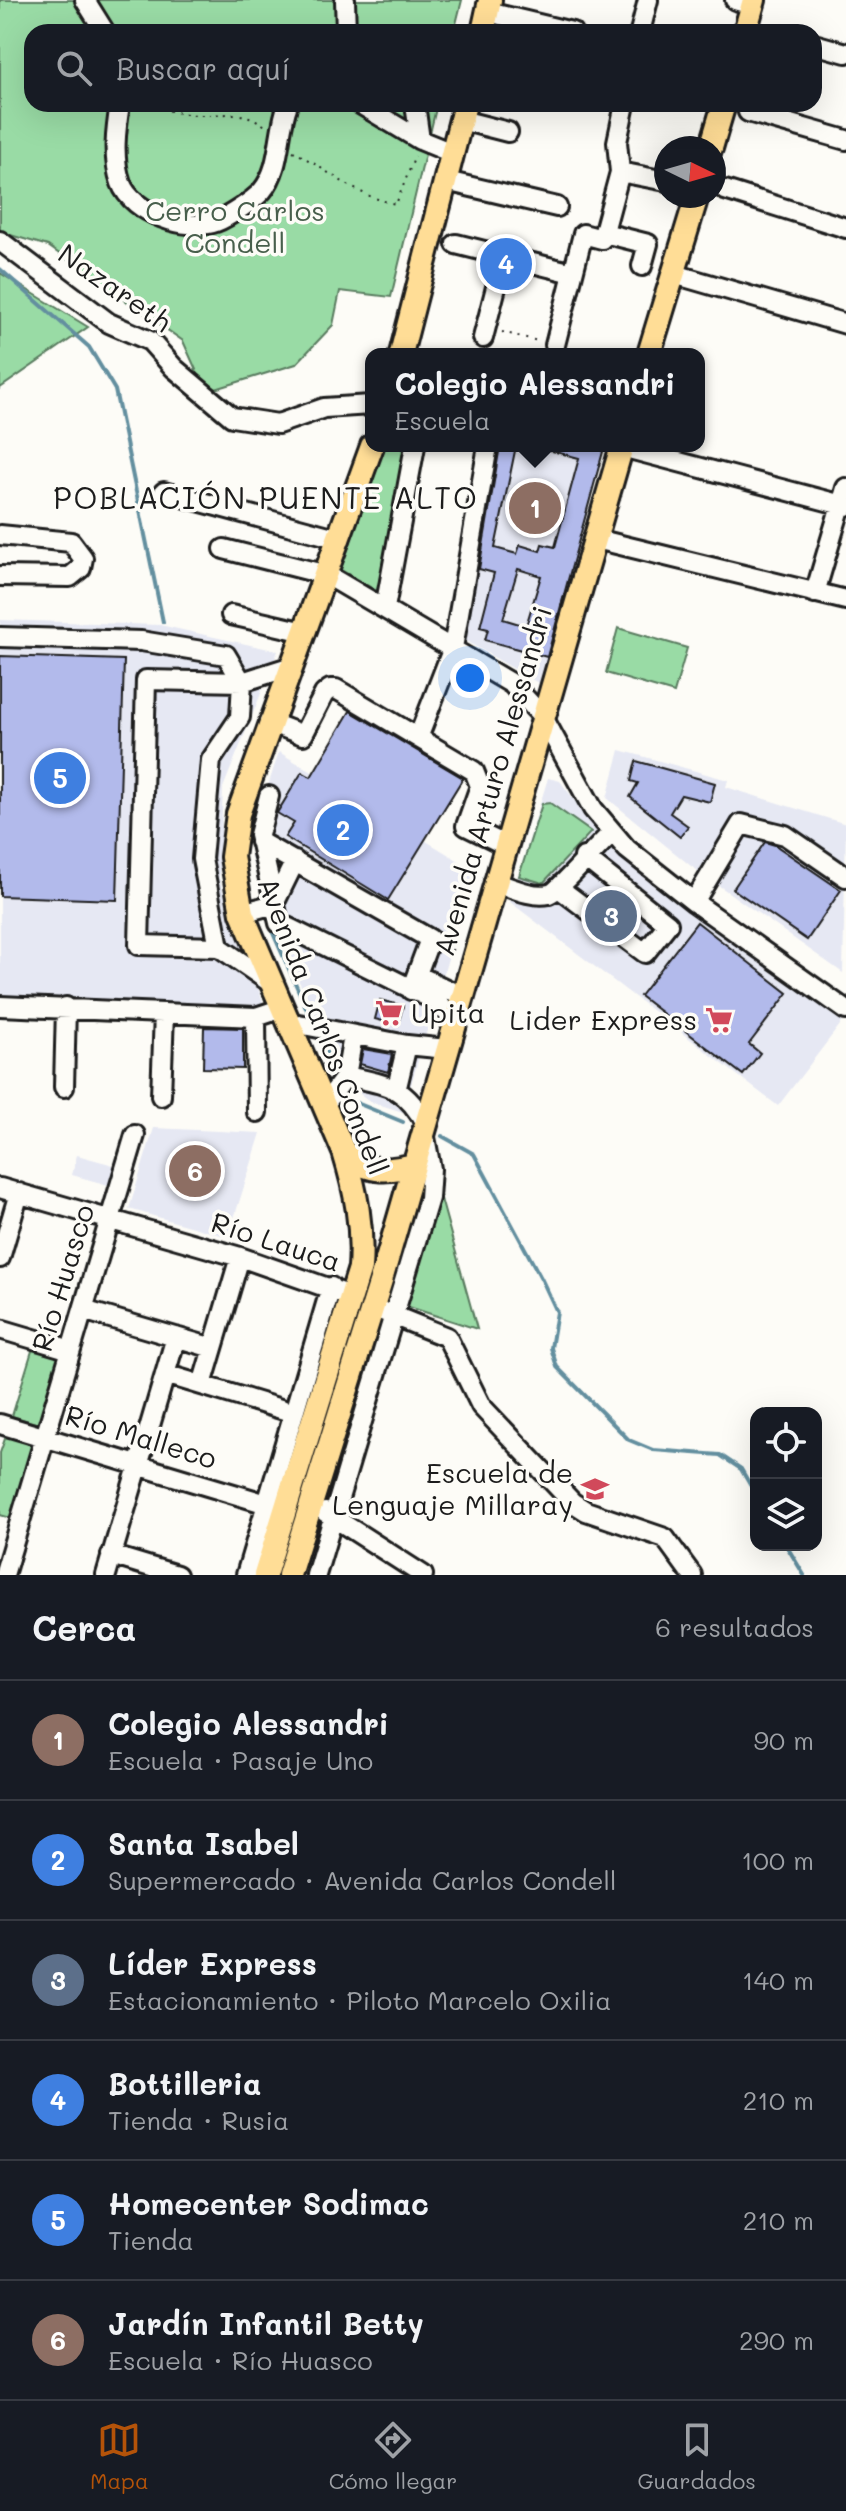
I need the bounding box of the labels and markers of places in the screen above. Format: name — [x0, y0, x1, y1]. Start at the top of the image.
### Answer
pin: 4 — [480, 234, 532, 294]
pin: 1 — [509, 478, 561, 538]
pin: 5 — [34, 748, 86, 808]
pin: 2 — [317, 800, 369, 860]
pin: 3 — [585, 886, 637, 946]
place label: Upita — [411, 994, 485, 1030]
supermarket icon: Upita — [374, 998, 404, 1028]
place label: Lider Express — [509, 1001, 697, 1037]
supermarket icon: Lider Express — [704, 1005, 734, 1035]
pin: 6 — [169, 1141, 221, 1201]
place label: Escuela de Lenguaje Millaray — [332, 1454, 573, 1522]
school or university icon: Escuela de Lenguaje Millaray — [580, 1474, 610, 1504]

